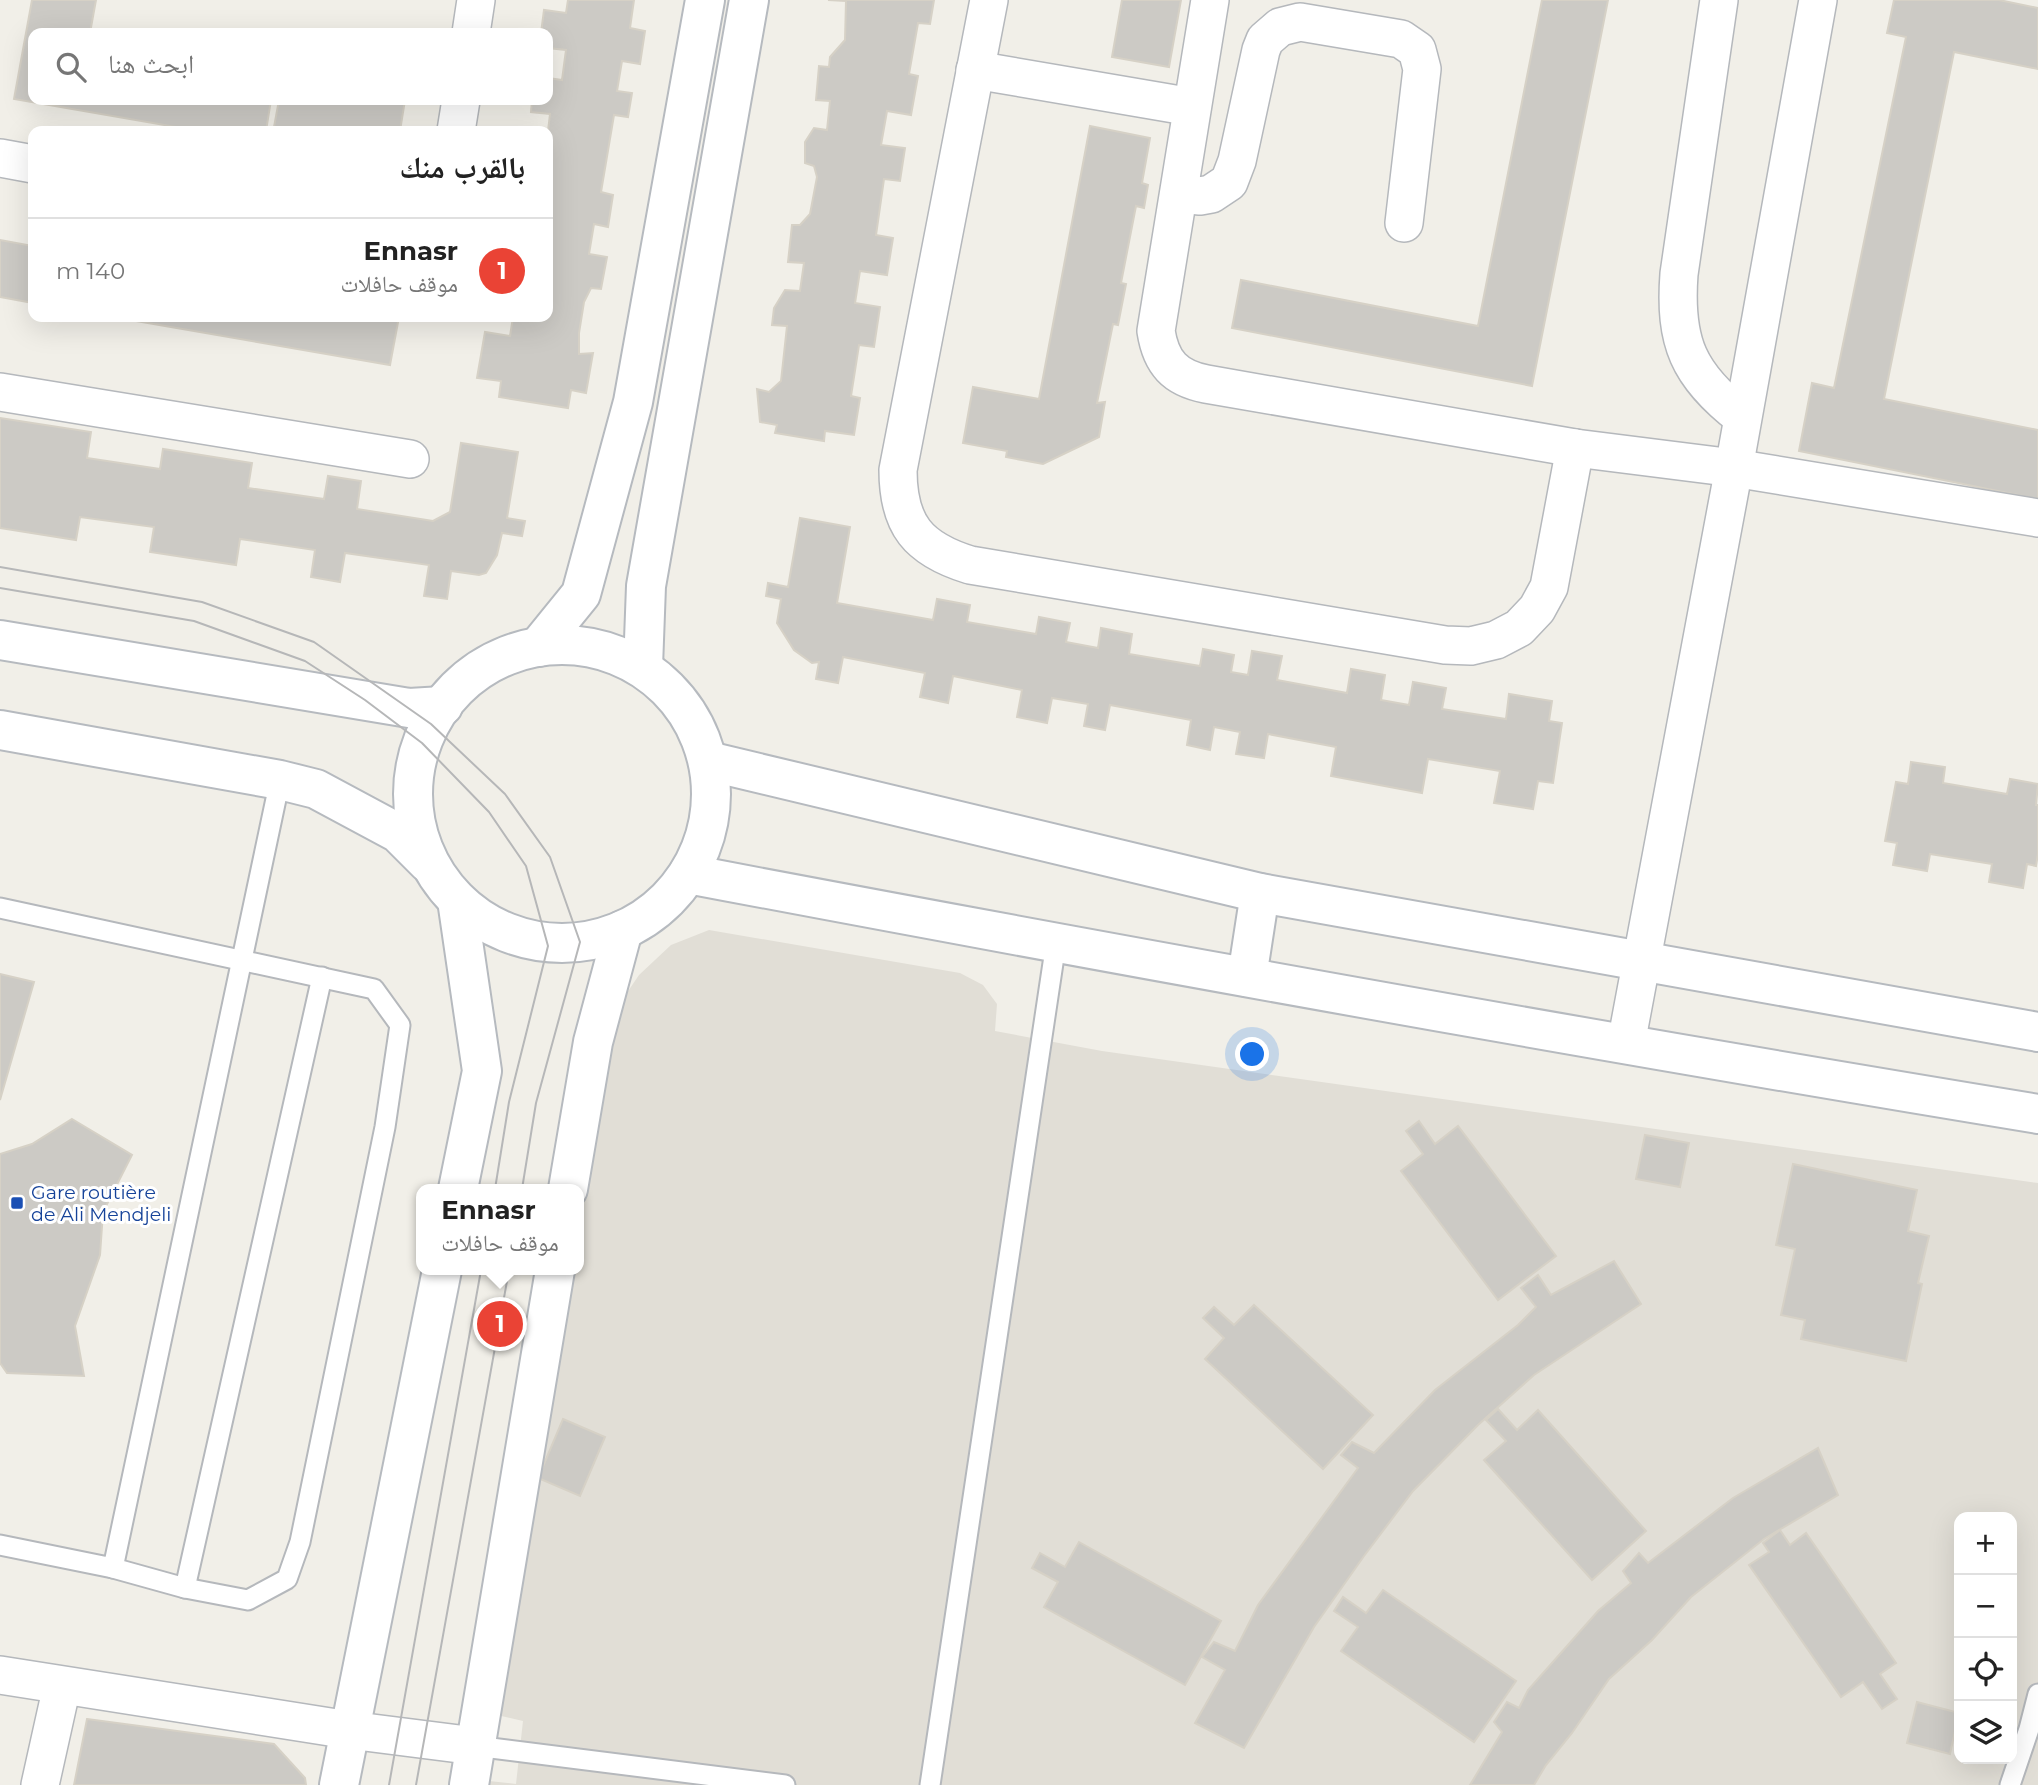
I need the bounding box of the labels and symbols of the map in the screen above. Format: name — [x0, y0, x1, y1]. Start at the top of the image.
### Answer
your location — [1235, 1037, 1269, 1071]
place label: Gare routière de Ali Mendjeli — [31, 1181, 171, 1226]
marker: Gare routière de Ali Mendjeli — [9, 1195, 25, 1211]
pin: 1 — [477, 1298, 523, 1350]

